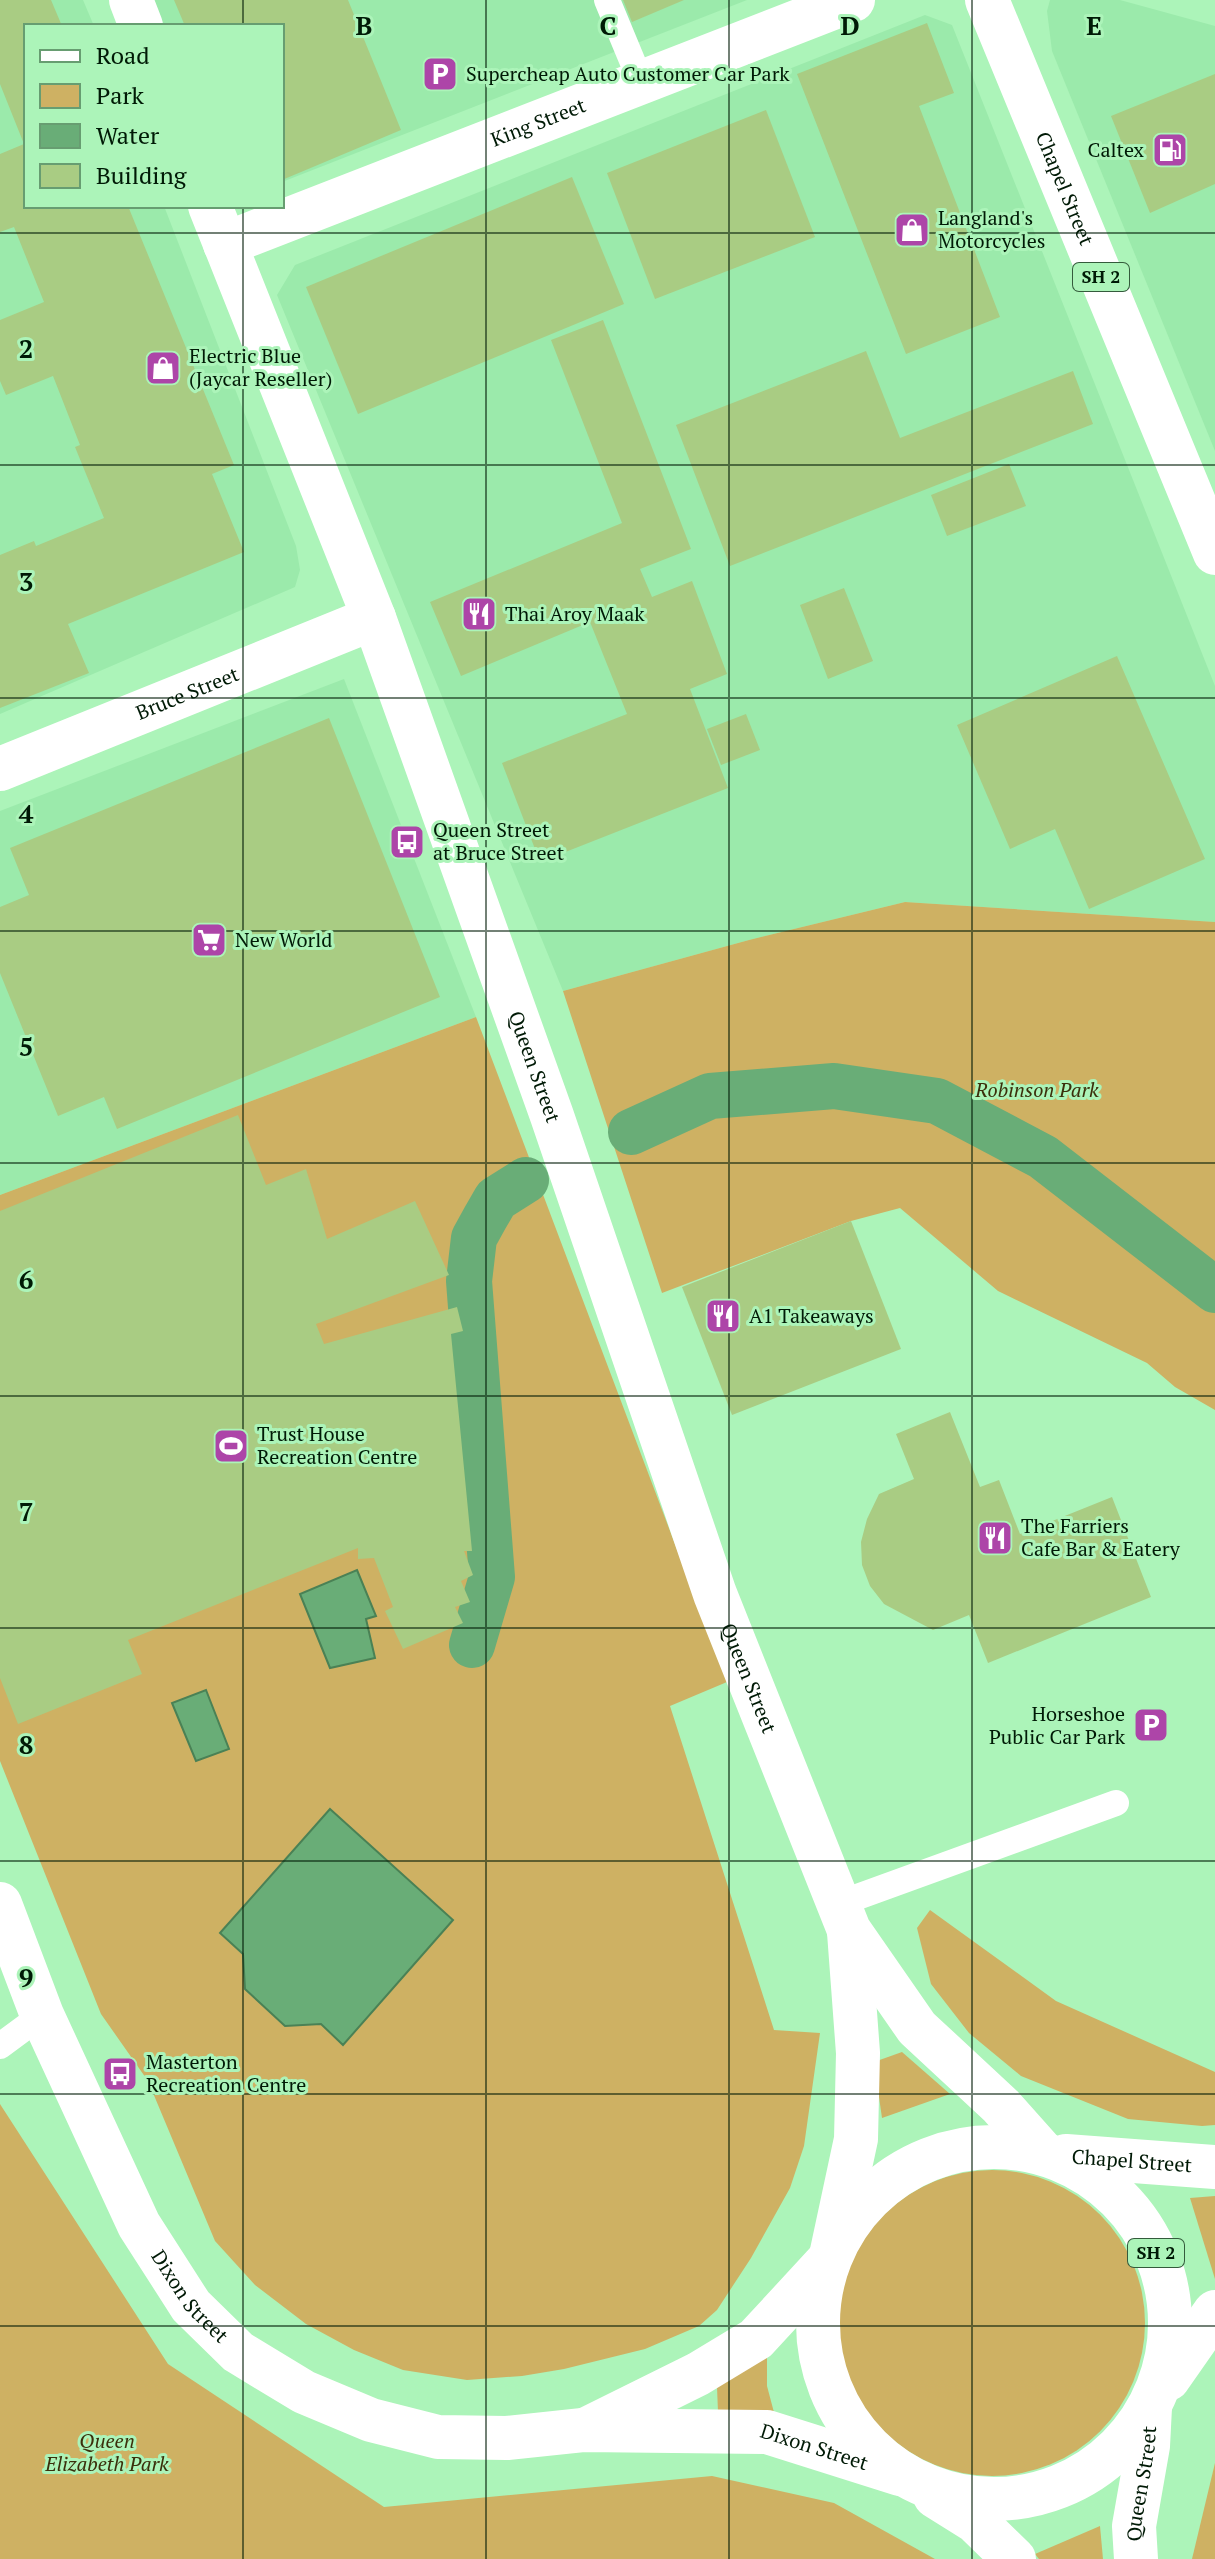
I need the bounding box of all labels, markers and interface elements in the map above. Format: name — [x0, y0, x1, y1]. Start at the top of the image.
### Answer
text: B — [356, 8, 372, 42]
text: C — [600, 8, 616, 42]
text: D — [840, 8, 860, 42]
text: E — [1086, 8, 1102, 42]
legend — [24, 24, 284, 208]
text: Road — [96, 39, 150, 71]
parking icon: Supercheap Auto Customer Car Park — [421, 55, 459, 93]
place label: Supercheap Auto Customer Car Park — [466, 60, 790, 87]
text: Park — [96, 79, 145, 111]
street label: King Street — [487, 91, 590, 152]
text: Water — [96, 119, 160, 151]
street label: Chapel Street — [1030, 128, 1101, 250]
fuel station icon: Caltex — [1151, 131, 1189, 169]
place label: Caltex — [1088, 136, 1145, 163]
text: Building — [96, 159, 187, 191]
place label: Langland's Motorcycles — [938, 204, 1045, 254]
shop icon: Langland's Motorcycles — [893, 211, 931, 249]
road number: SH 2 — [1073, 263, 1129, 291]
text: 2 — [19, 331, 33, 365]
place label: Electric Blue (Jaycar Reseller) — [189, 342, 332, 392]
shop icon: Electric Blue (Jaycar Reseller) — [144, 349, 182, 387]
text: 3 — [19, 564, 33, 598]
restaurant icon: Thai Aroy Maak — [460, 595, 498, 633]
place label: Thai Aroy Maak — [505, 600, 645, 627]
street label: Bruce Street — [132, 660, 243, 726]
text: 4 — [19, 796, 34, 830]
place label: Queen Street at Bruce Street — [433, 816, 565, 866]
bus stop icon: Queen Street at Bruce Street — [388, 823, 426, 861]
supermarket icon: New World — [190, 921, 228, 959]
place label: New World — [235, 926, 332, 953]
street label: Queen Street — [503, 1007, 567, 1126]
text: 5 — [19, 1029, 33, 1063]
park label: Robinson Park — [974, 1076, 1099, 1103]
text: 6 — [19, 1262, 33, 1296]
restaurant icon: A1 Takeaways — [704, 1297, 742, 1335]
place label: A1 Takeaways — [749, 1302, 874, 1329]
place label: Trust House Recreation Centre — [257, 1420, 417, 1470]
sports icon: Trust House Recreation Centre — [212, 1427, 250, 1465]
text: 7 — [19, 1494, 33, 1528]
place label: The Farriers Cafe Bar & Eatery — [1021, 1512, 1181, 1562]
restaurant icon: The Farriers Cafe Bar & Eatery — [976, 1519, 1014, 1557]
street label: Queen Street — [715, 1619, 783, 1738]
place label: Horseshoe Public Car Park — [989, 1700, 1126, 1750]
parking icon: Horseshoe Public Car Park — [1132, 1706, 1170, 1744]
text: 8 — [19, 1727, 33, 1761]
text: 9 — [19, 1960, 33, 1994]
place label: Masterton Recreation Centre — [146, 2048, 306, 2098]
bus stop icon: Masterton Recreation Centre — [101, 2055, 139, 2093]
street label: Chapel Street — [1071, 2142, 1193, 2178]
road number: SH 2 — [1128, 2239, 1184, 2267]
street label: Dixon Street — [145, 2245, 235, 2349]
street label: Dixon Street — [757, 2417, 872, 2476]
street label: Queen Street — [1120, 2425, 1162, 2542]
park label: Queen Elizabeth Park — [44, 2427, 169, 2477]

